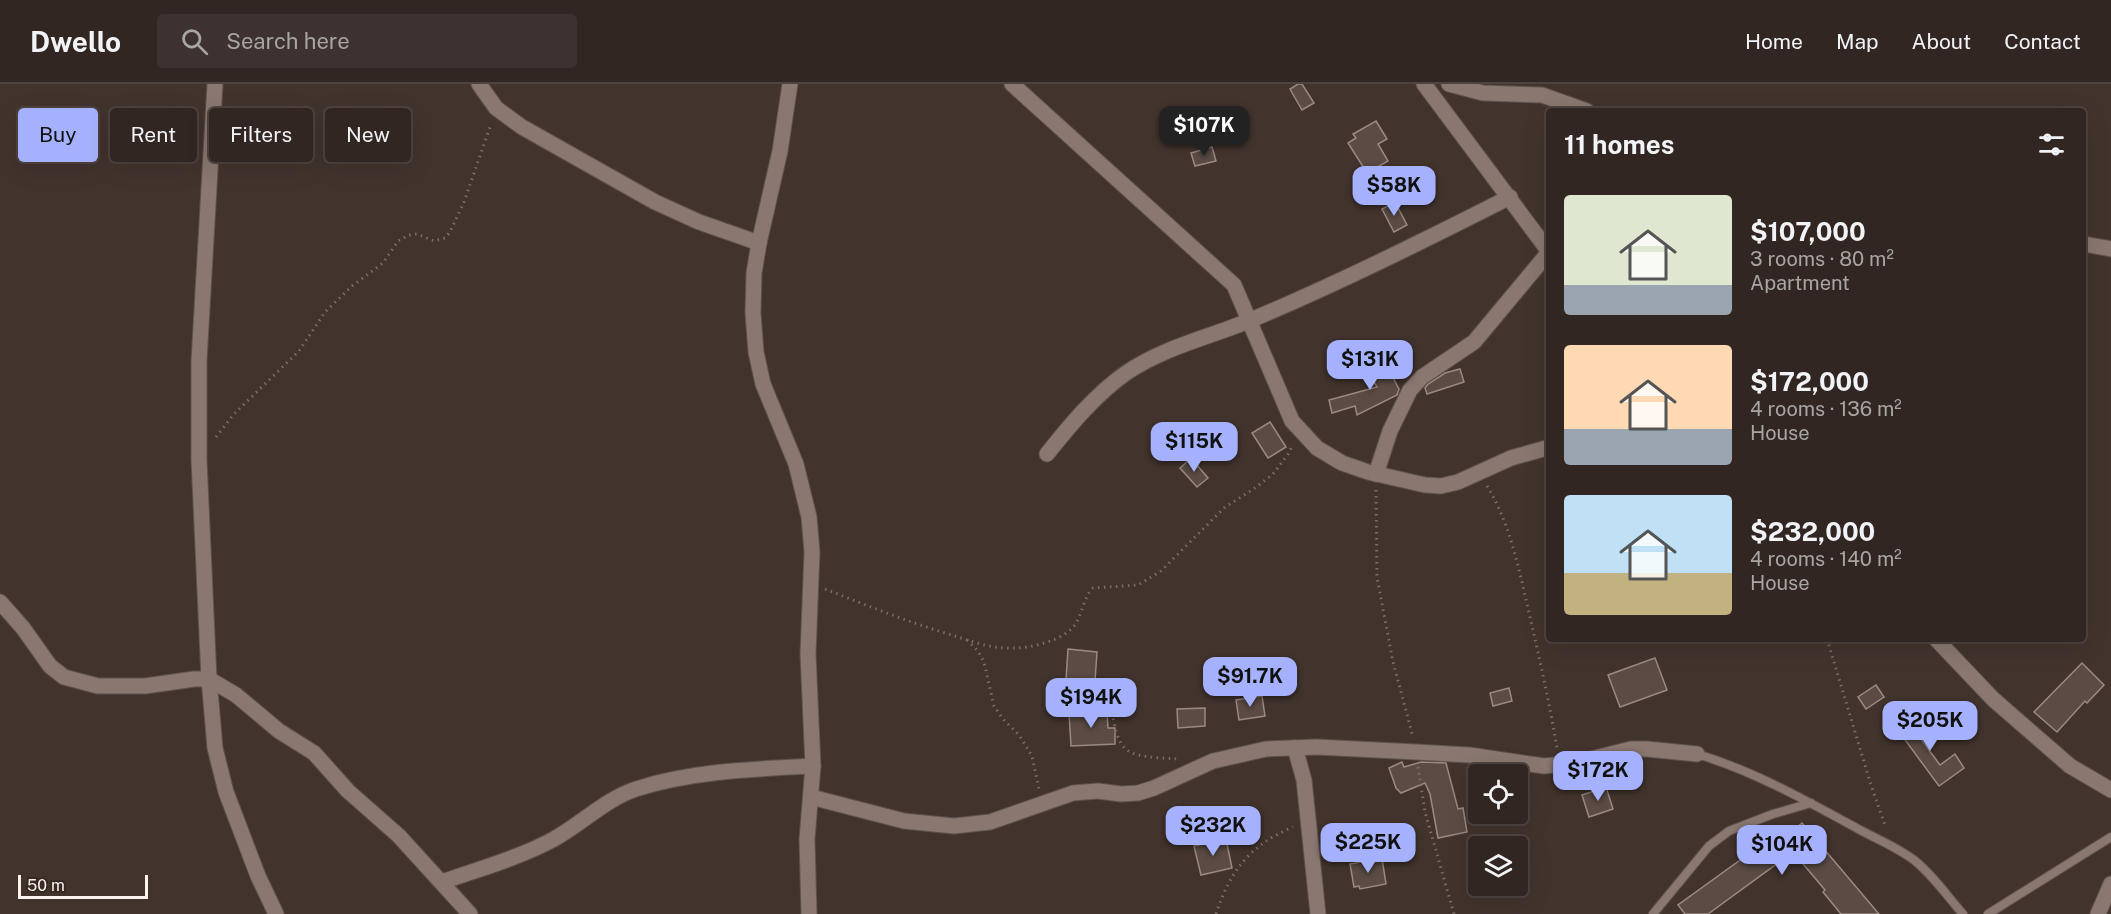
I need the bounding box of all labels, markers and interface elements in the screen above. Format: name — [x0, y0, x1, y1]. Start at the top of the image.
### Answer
search box — [157, 14, 577, 68]
text: Dwello — [30, 25, 121, 58]
icon: search — [178, 25, 211, 58]
text: Search here — [226, 28, 350, 54]
text: Home — [1745, 29, 1803, 54]
text: Map — [1836, 29, 1879, 54]
text: About — [1912, 29, 1971, 54]
text: Contact — [2004, 29, 2081, 54]
pin: $107K — [1162, 106, 1246, 157]
chip: Buy — [18, 108, 98, 162]
chip: Rent — [110, 108, 197, 162]
chip: Filters — [209, 108, 313, 162]
chip: New — [325, 108, 411, 162]
text: $107K — [1173, 113, 1235, 137]
icon: filters — [2035, 128, 2068, 161]
text: 11 homes — [1564, 129, 1674, 160]
pin: $58K — [1358, 166, 1430, 217]
text: $58K — [1367, 173, 1421, 197]
text: $107,000 — [1750, 216, 1866, 247]
icon: home — [1612, 219, 1684, 291]
text: 3 rooms · 80 m² — [1750, 247, 1894, 271]
text: Apartment — [1750, 271, 1850, 295]
pin: $131K — [1328, 340, 1412, 391]
text: $131K — [1341, 347, 1399, 371]
text: $172,000 — [1750, 366, 1869, 397]
icon: home — [1612, 369, 1684, 441]
text: 4 rooms · 136 m² — [1750, 397, 1902, 421]
text: House — [1750, 421, 1810, 445]
pin: $115K — [1152, 422, 1236, 473]
text: $115K — [1165, 429, 1223, 453]
text: $232,000 — [1750, 516, 1875, 547]
icon: home — [1612, 519, 1684, 591]
text: 4 rooms · 140 m² — [1750, 547, 1902, 571]
text: House — [1750, 571, 1810, 595]
pin: $91.7K — [1201, 657, 1299, 708]
text: $91.7K — [1217, 664, 1283, 688]
pin: $194K — [1049, 678, 1133, 729]
text: $194K — [1060, 685, 1122, 709]
pin: $205K — [1888, 701, 1972, 752]
text: $205K — [1896, 708, 1964, 732]
pin: $172K — [1556, 751, 1640, 802]
text: $172K — [1567, 758, 1629, 782]
map controls — [1468, 764, 1528, 896]
button: locate — [1468, 764, 1528, 824]
pin: $232K — [1171, 806, 1255, 857]
text: $232K — [1180, 813, 1246, 837]
pin: $225K — [1326, 823, 1410, 874]
pin: $104K — [1740, 825, 1824, 876]
text: $225K — [1335, 830, 1401, 854]
text: $104K — [1751, 832, 1813, 856]
button: layers — [1468, 836, 1528, 896]
scale bar — [18, 872, 148, 900]
text: 50 m — [27, 876, 65, 895]

